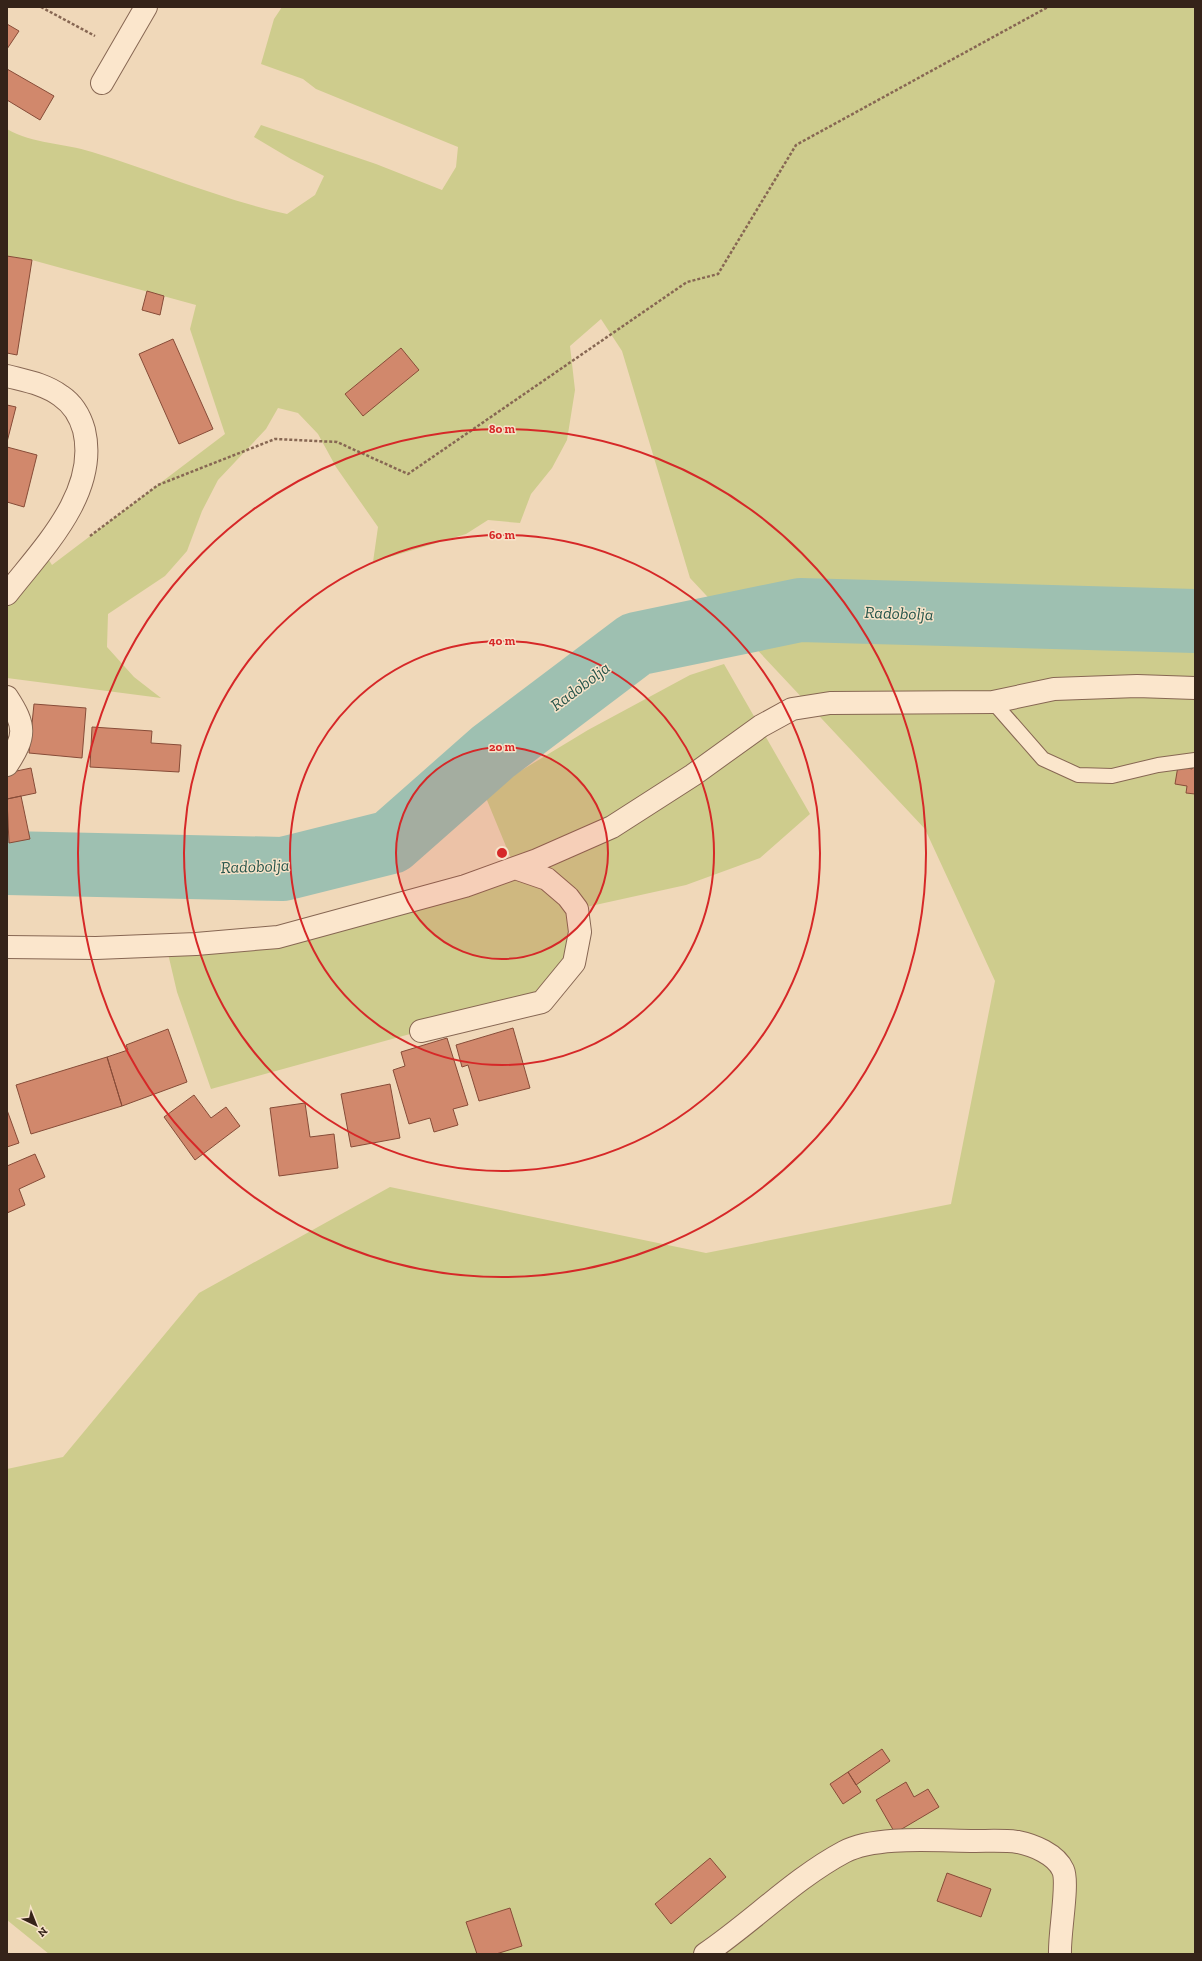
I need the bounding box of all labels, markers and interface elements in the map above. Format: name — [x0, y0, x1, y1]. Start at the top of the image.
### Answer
text: 80 m — [489, 422, 516, 436]
text: 60 m — [489, 528, 516, 542]
water label: Radobolja — [864, 602, 934, 624]
text: 40 m — [489, 634, 516, 648]
water label: Radobolja — [546, 657, 614, 715]
text: 20 m — [489, 740, 516, 754]
centre of rings — [495, 846, 509, 860]
water label: Radobolja — [220, 855, 290, 877]
north arrow — [16, 1905, 56, 1945]
text: N — [35, 1924, 50, 1940]

